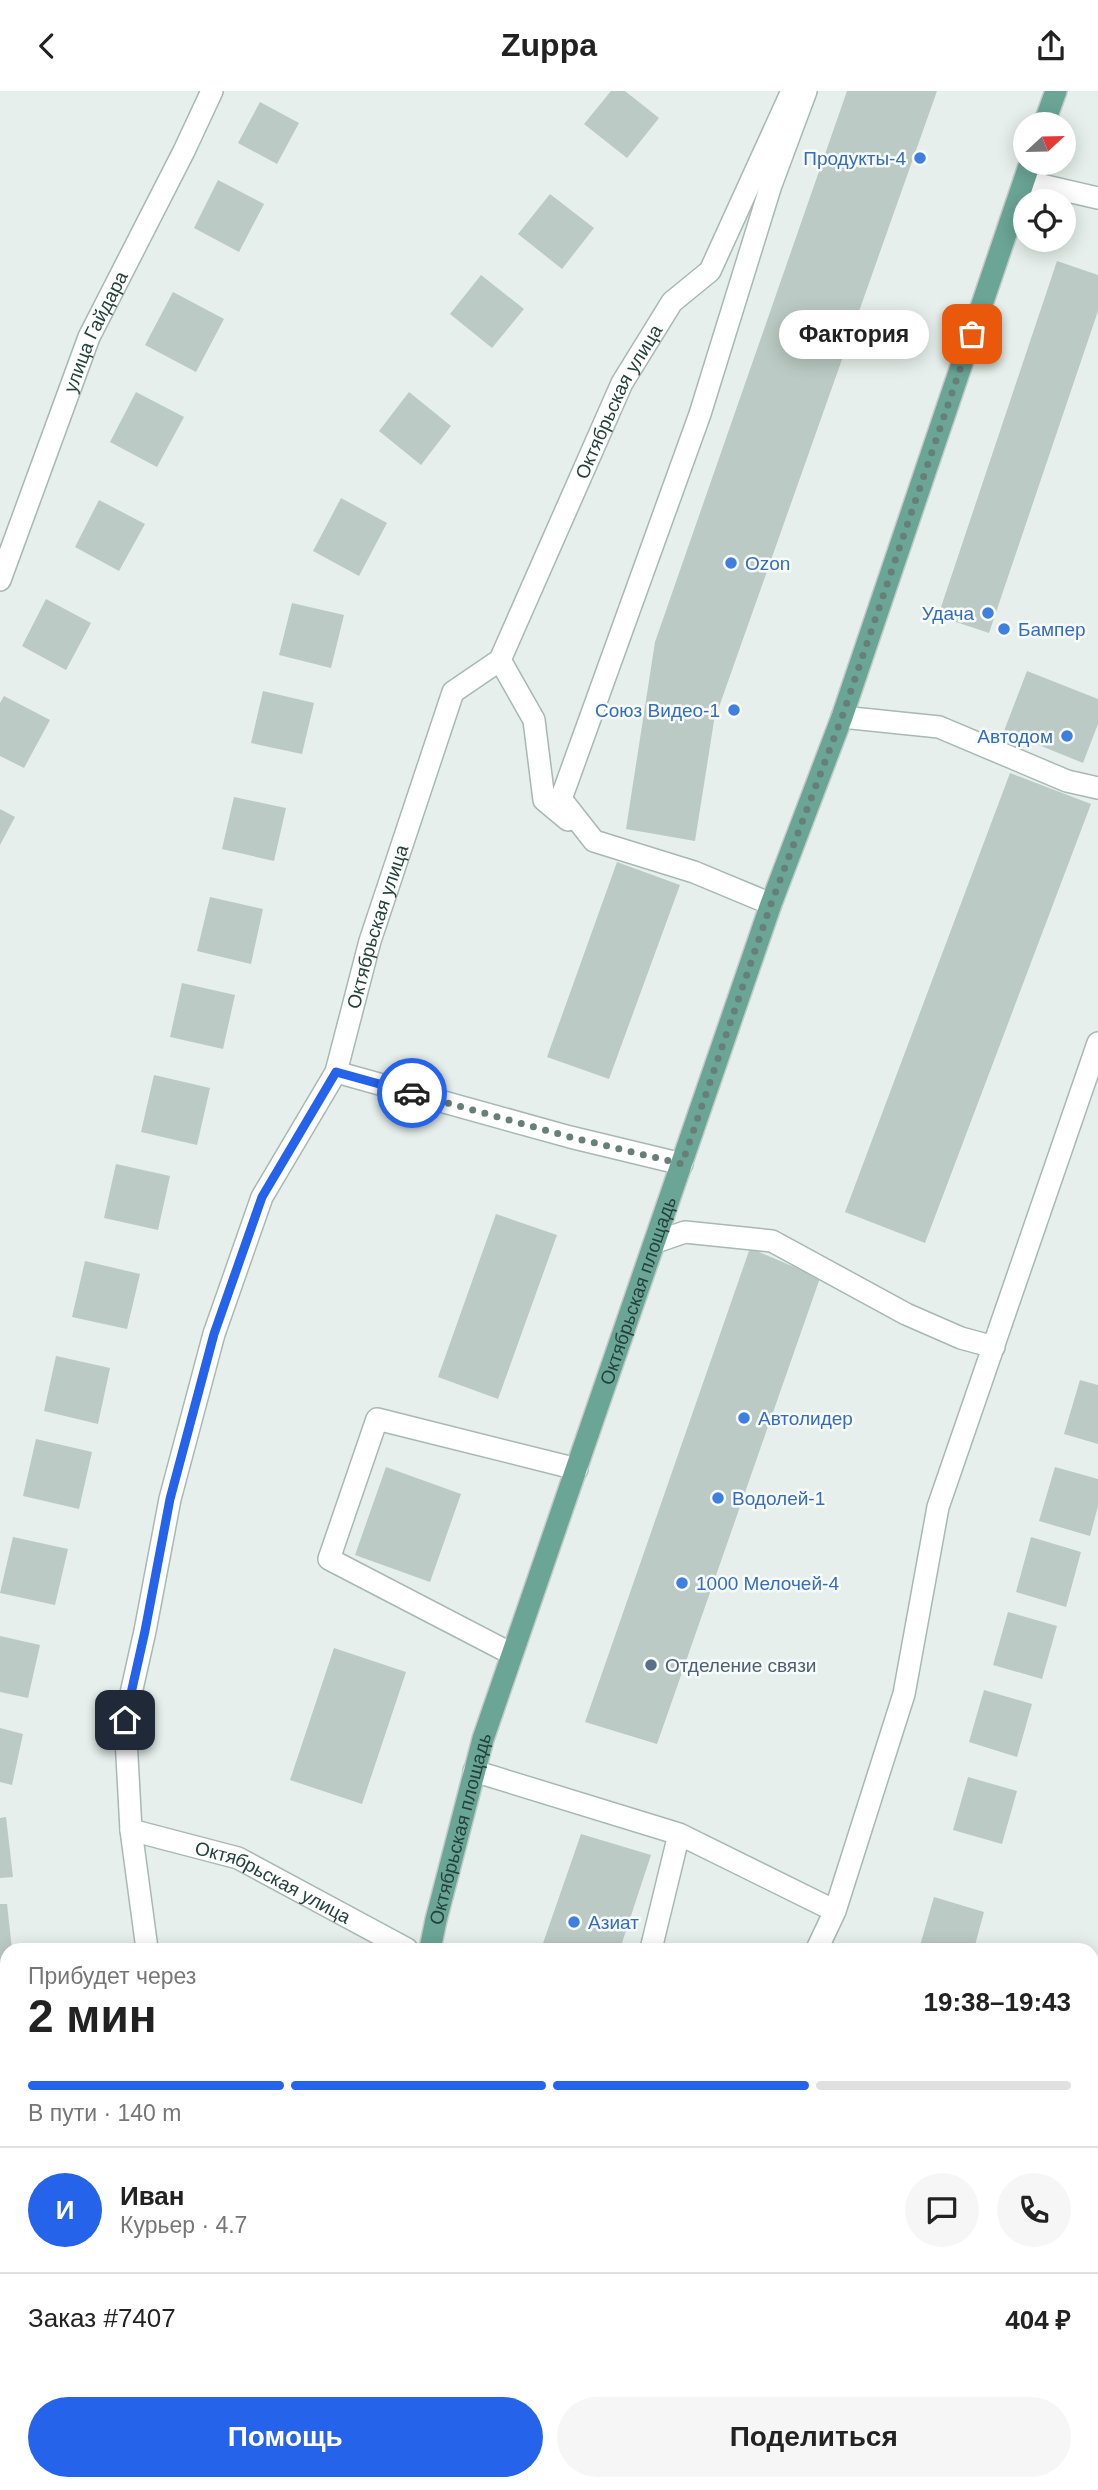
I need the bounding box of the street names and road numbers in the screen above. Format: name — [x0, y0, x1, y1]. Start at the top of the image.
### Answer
street label: улица Гайдара — [59, 267, 132, 395]
street label: Октябрьская улица — [571, 320, 666, 482]
street label: Октябрьская улица — [342, 842, 412, 1011]
street label: Октябрьская площадь — [596, 1194, 680, 1387]
street label: Октябрьская площадь — [425, 1730, 495, 1927]
street label: Октябрьская улица — [193, 1837, 355, 1927]

